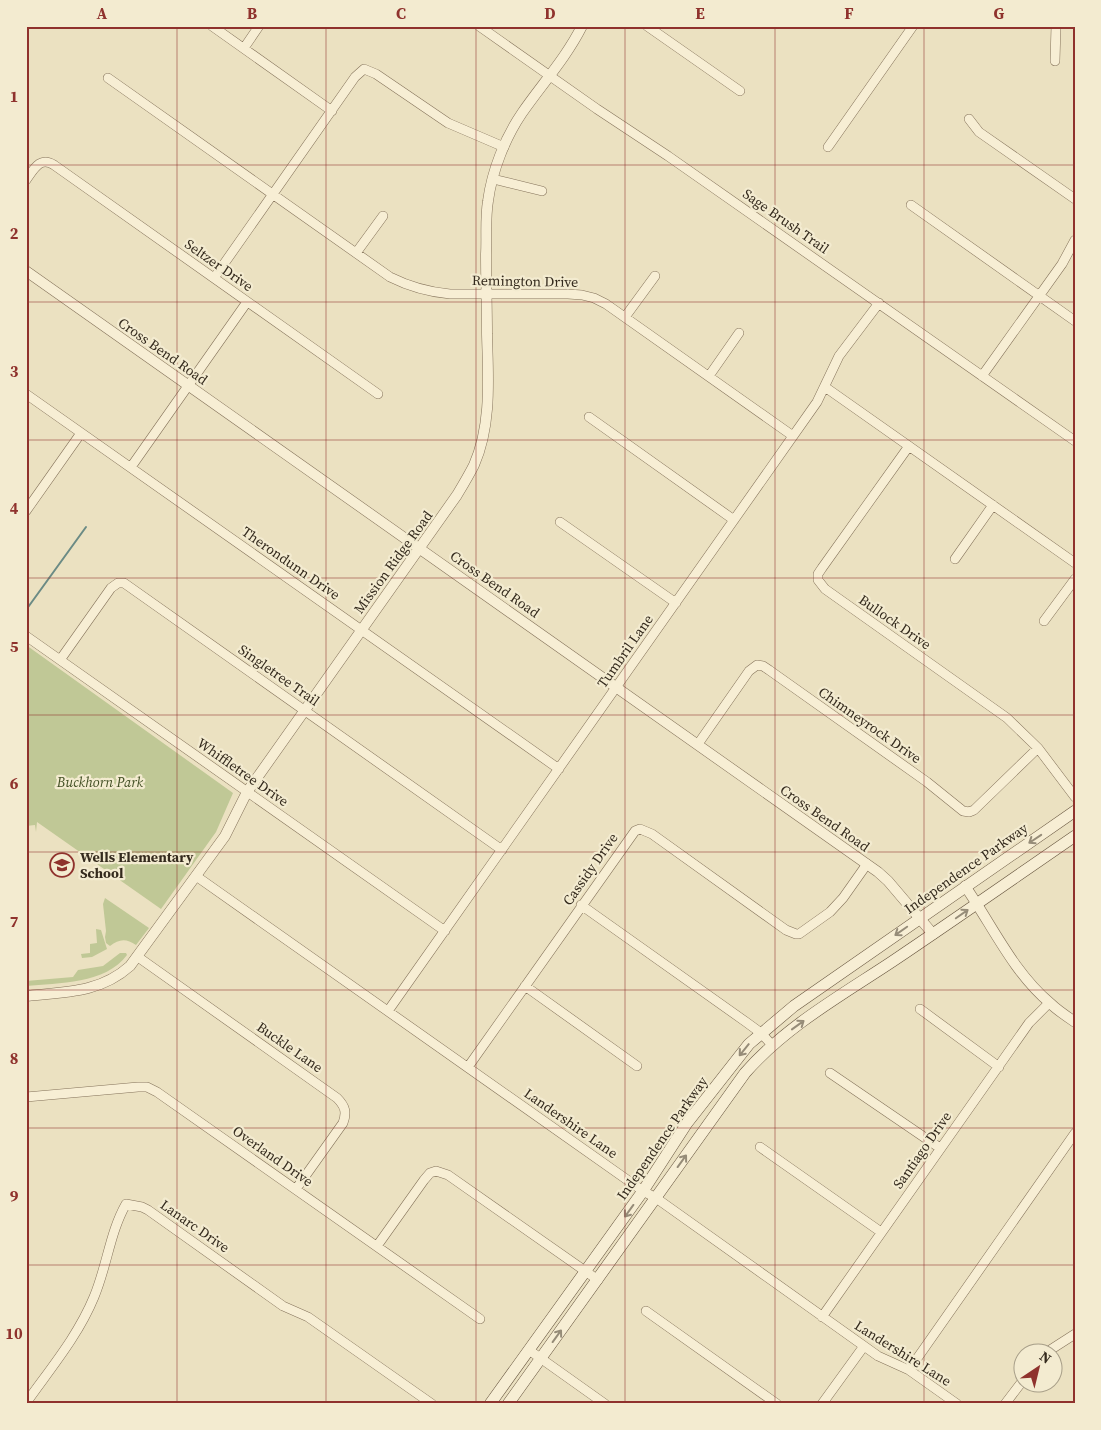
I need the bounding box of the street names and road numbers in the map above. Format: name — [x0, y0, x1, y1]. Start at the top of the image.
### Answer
street label: Sage Brush Trail — [739, 184, 833, 258]
street label: Seltzer Drive — [181, 234, 257, 296]
street label: Remington Drive — [472, 270, 578, 292]
street label: Cross Bend Road — [114, 313, 212, 389]
street label: Mission Ridge Road — [349, 506, 437, 618]
street label: Therondunn Drive — [238, 522, 344, 604]
street label: Cross Bend Road — [446, 546, 544, 622]
street label: Bullock Drive — [855, 590, 935, 654]
street label: Tumbril Lane — [592, 610, 658, 692]
street label: Singletree Trail — [234, 640, 324, 710]
street label: Chimneyrock Drive — [814, 682, 926, 768]
street label: Whiffletree Drive — [193, 733, 293, 811]
street label: Cross Bend Road — [776, 780, 874, 856]
street label: Independence Parkway — [900, 817, 1032, 918]
street label: Cassidy Drive — [558, 829, 622, 909]
street label: Buckle Lane — [253, 1017, 327, 1077]
street label: Independence Parkway — [612, 1072, 713, 1204]
street label: Landershire Lane — [520, 1083, 622, 1163]
street label: Santiago Drive — [888, 1107, 956, 1193]
street label: Overland Drive — [229, 1121, 317, 1191]
street label: Lanarc Drive — [156, 1195, 234, 1257]
street label: Landershire Lane — [851, 1315, 955, 1391]

